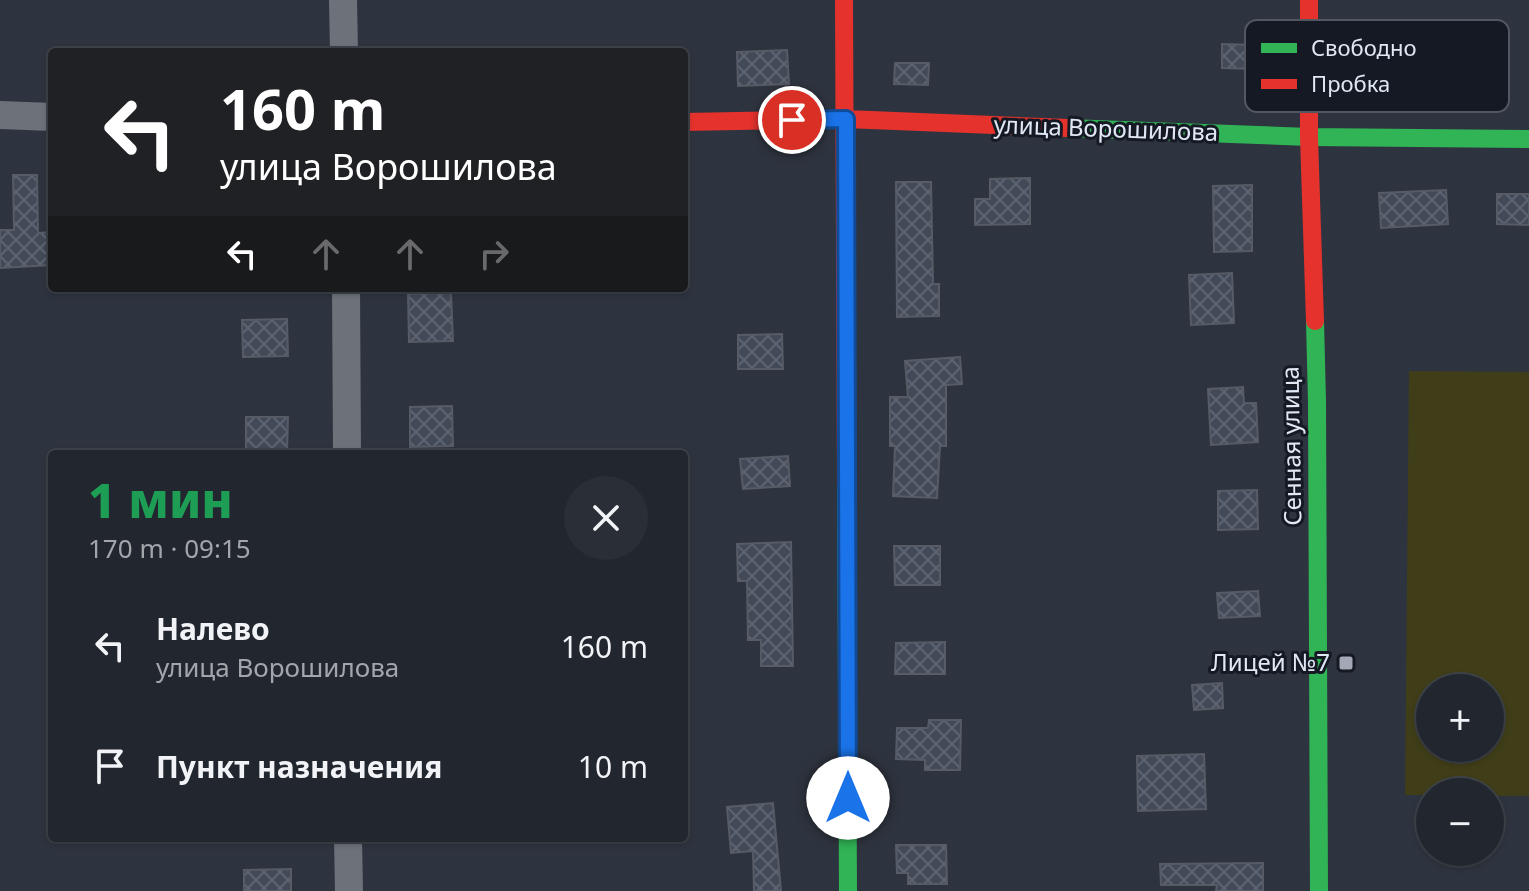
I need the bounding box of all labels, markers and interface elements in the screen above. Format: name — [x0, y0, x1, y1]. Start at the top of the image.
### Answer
legend — [1245, 20, 1509, 112]
text: Свободно — [1311, 32, 1416, 62]
text: Пробка — [1311, 68, 1390, 98]
text: 160 m — [220, 70, 385, 146]
icon: left — [88, 80, 192, 184]
pin — [758, 86, 826, 154]
icon: arrive — [770, 98, 814, 142]
street label: улица Ворошилова — [993, 107, 1219, 148]
text: улица Ворошилова — [220, 142, 557, 191]
icon: left — [220, 232, 264, 276]
icon: ahead — [304, 232, 348, 276]
icon: ahead — [388, 232, 432, 276]
icon: right — [472, 232, 516, 276]
street label: Сенная улица — [1273, 366, 1308, 526]
text: 1 мин — [88, 467, 233, 532]
button: close — [564, 476, 648, 560]
text: 170 m · 09:15 — [88, 530, 251, 566]
text: Налево — [156, 608, 270, 649]
icon: left — [88, 624, 132, 668]
text: 160 m — [561, 626, 648, 667]
place label: Лицей №7 — [1211, 645, 1330, 678]
text: улица Ворошилова — [156, 649, 399, 685]
marker: Лицей №7 — [1337, 654, 1355, 672]
map controls — [1416, 674, 1504, 866]
button: + — [1416, 674, 1504, 762]
icon: arrive — [88, 744, 132, 788]
text: Пункт назначения — [156, 746, 442, 787]
text: 10 m — [578, 746, 648, 787]
position arrow — [806, 756, 890, 840]
button: − — [1416, 778, 1504, 866]

